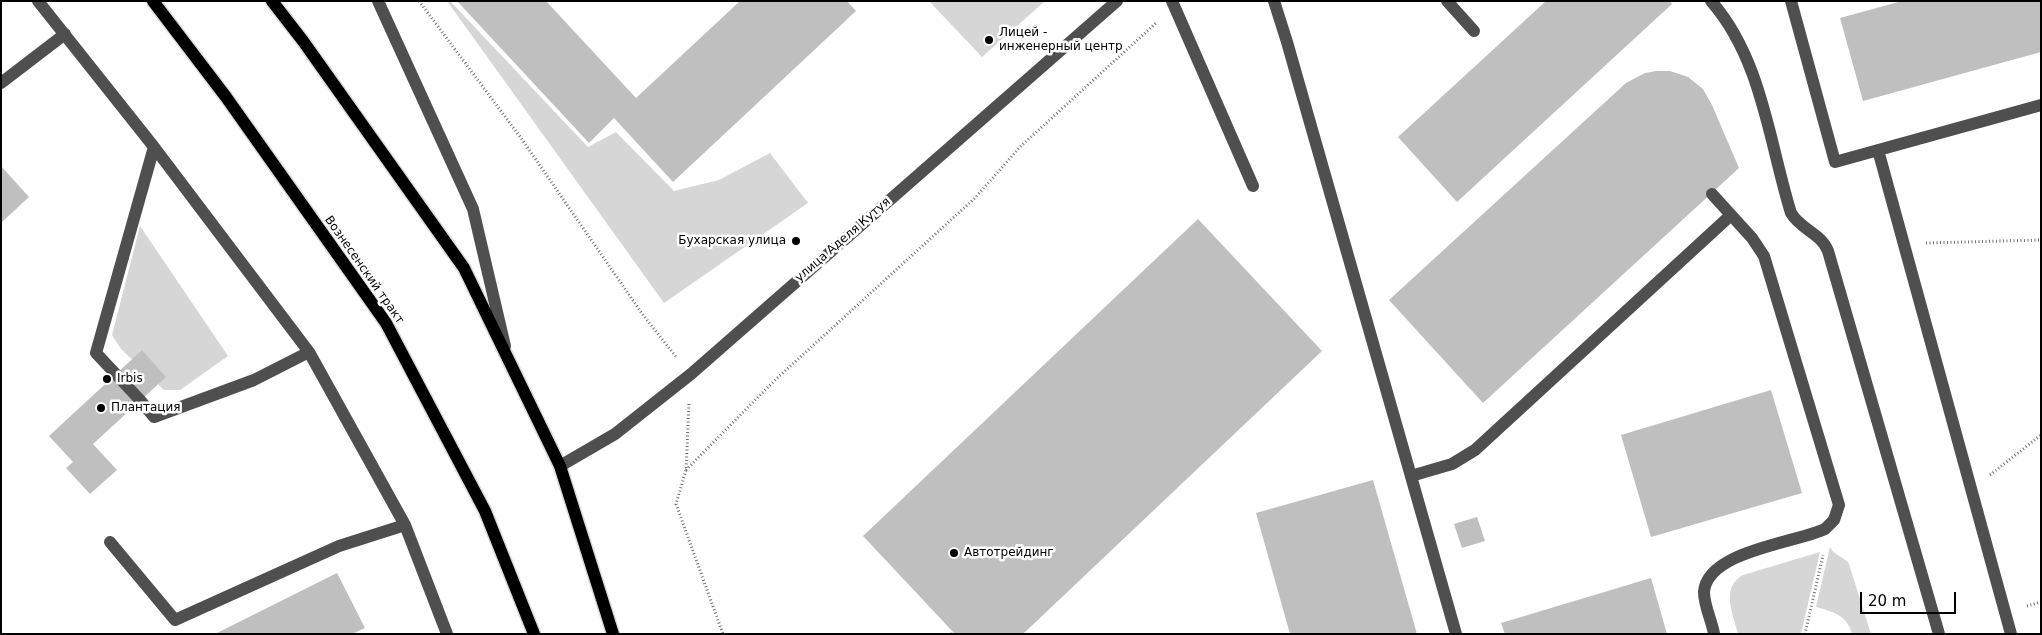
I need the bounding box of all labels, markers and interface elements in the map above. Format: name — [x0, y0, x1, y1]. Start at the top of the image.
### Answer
place label: Лицей - инженерный центр — [999, 26, 1123, 54]
marker: Лицей - инженерный центр — [983, 34, 995, 46]
street label: улица Аделя Кутуя — [792, 195, 894, 285]
street label: Вознесенский тракт — [321, 213, 407, 327]
place label: Бухарская улица — [678, 234, 786, 248]
marker: Бухарская улица — [790, 235, 802, 247]
place label: Irbis — [117, 372, 143, 386]
marker: Irbis — [101, 373, 113, 385]
place label: Плантация — [111, 401, 180, 415]
marker: Плантация — [95, 402, 107, 414]
place label: Автотрейдинг — [964, 546, 1054, 560]
marker: Автотрейдинг — [948, 547, 960, 559]
scale bar — [1862, 582, 1958, 614]
text: 20 m — [1868, 592, 1906, 610]

